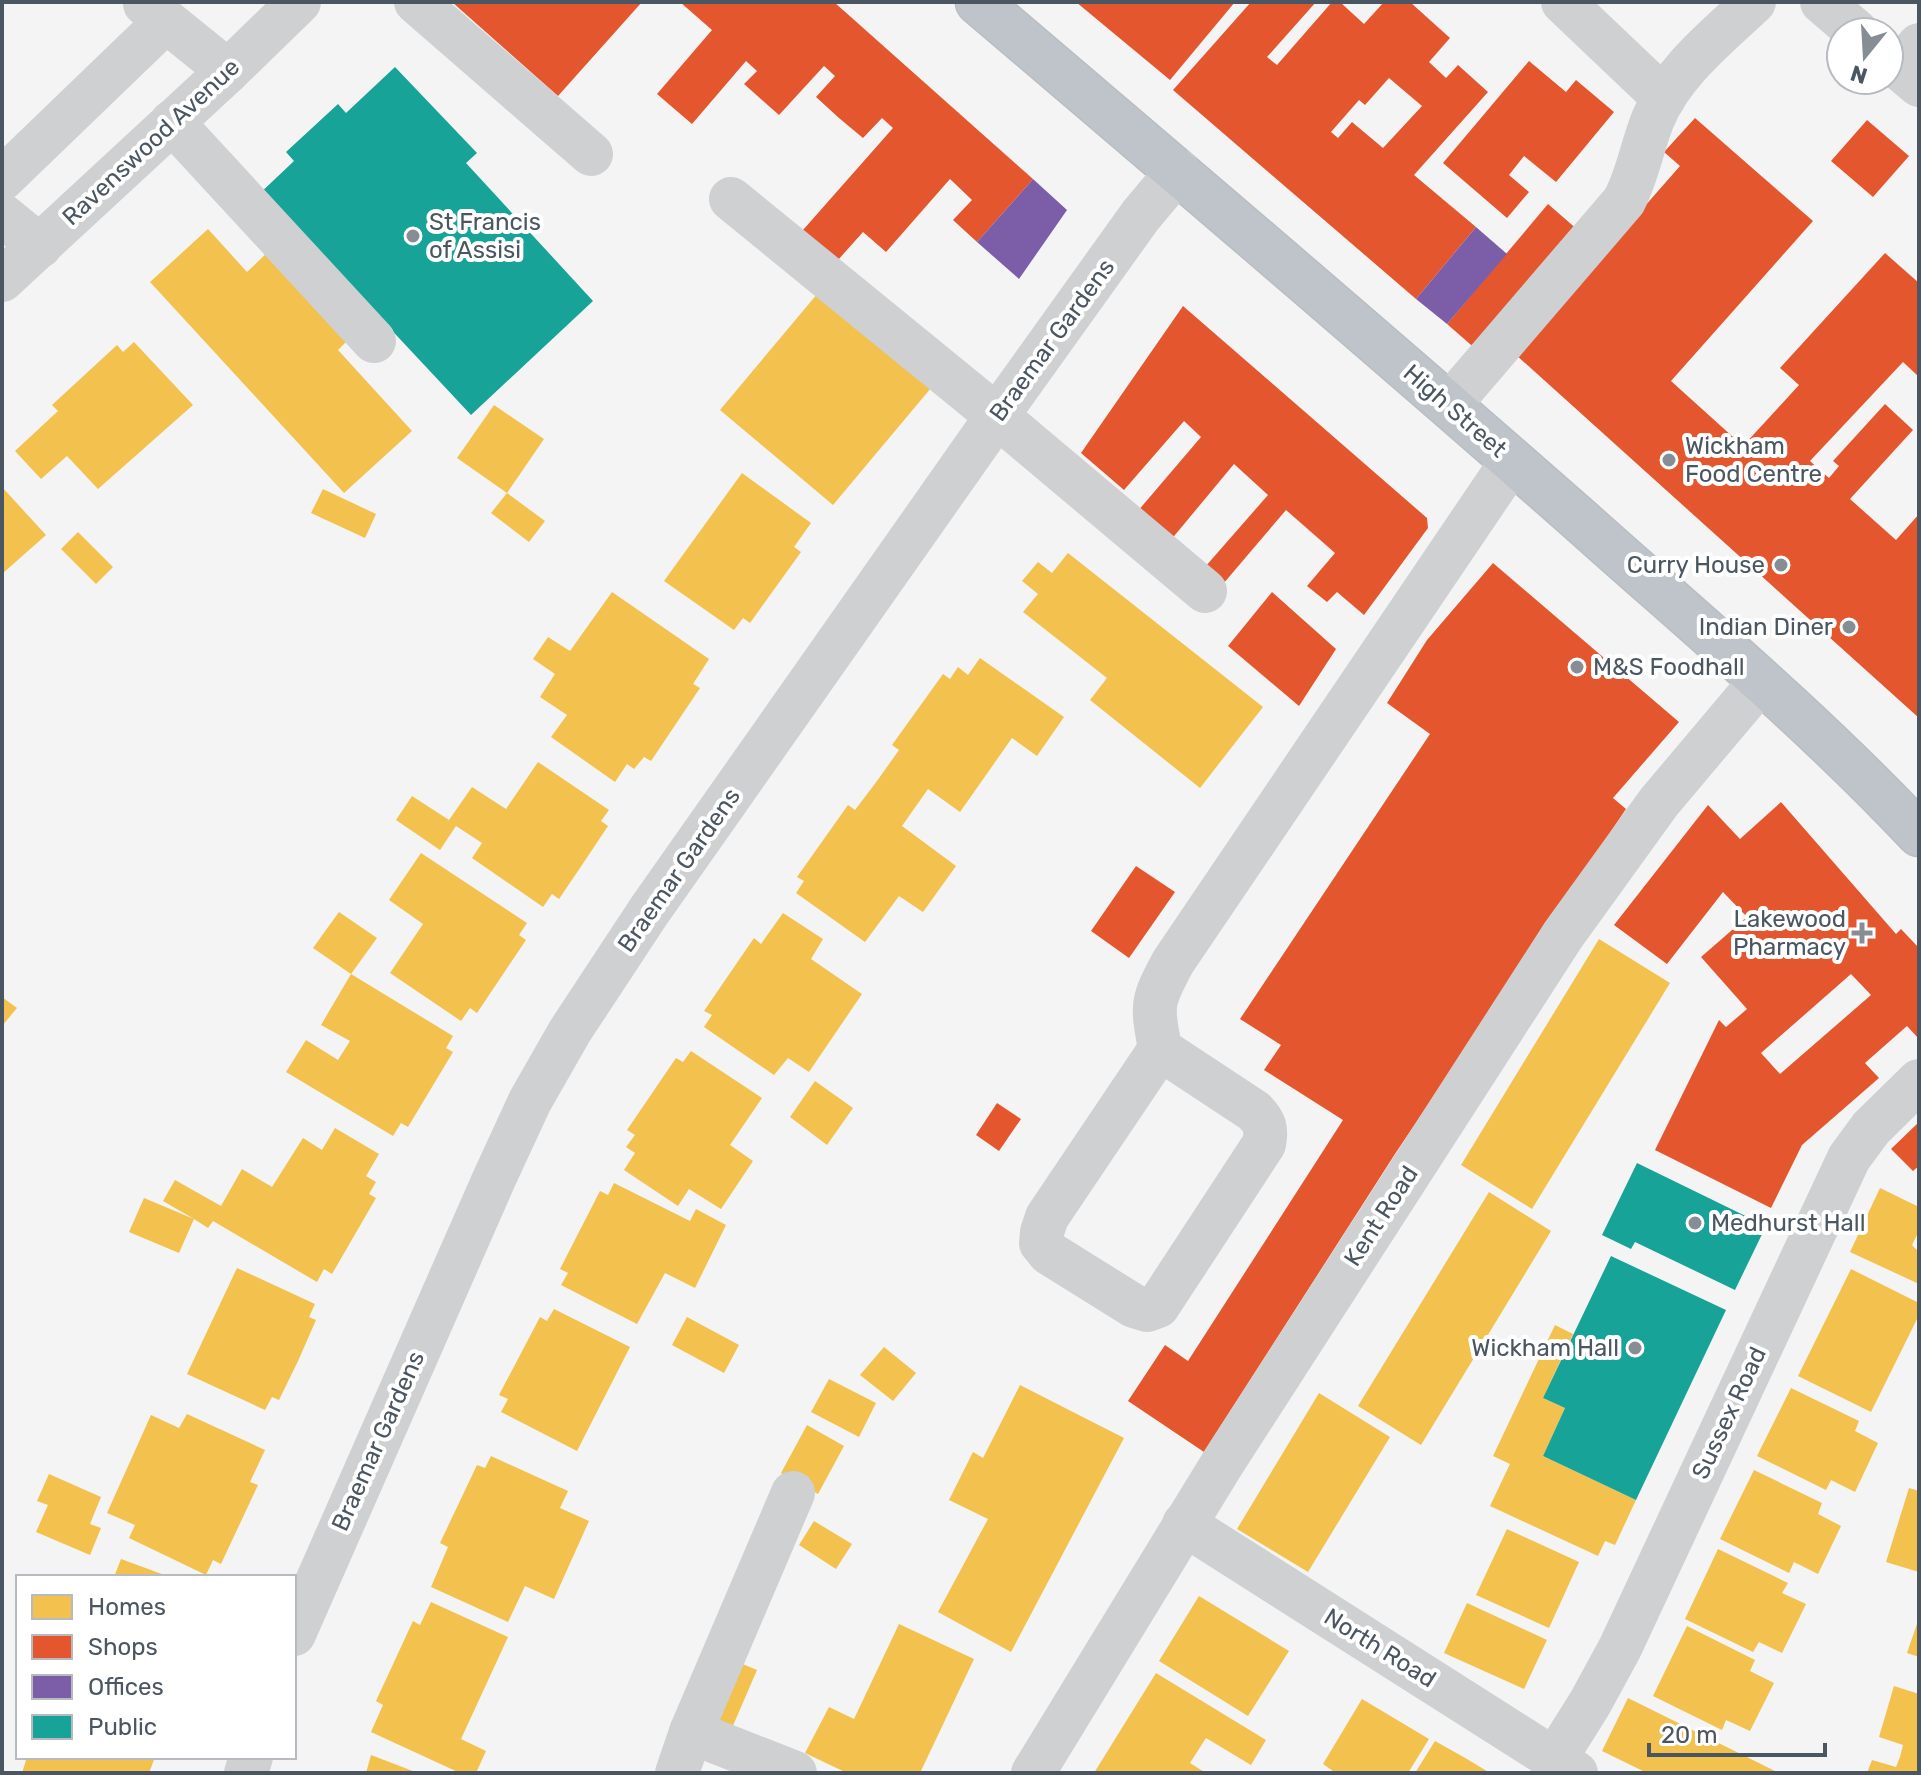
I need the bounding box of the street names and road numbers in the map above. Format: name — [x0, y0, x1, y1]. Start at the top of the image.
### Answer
street label: Ravenswood Avenue — [57, 53, 245, 231]
street label: Braemar Gardens — [984, 253, 1120, 427]
street label: High Street — [1398, 359, 1512, 463]
street label: Braemar Gardens — [612, 783, 746, 957]
street label: Kent Road — [1338, 1161, 1424, 1271]
street label: Sussex Road — [1686, 1342, 1772, 1484]
street label: Braemar Gardens — [326, 1347, 430, 1535]
street label: North Road — [1319, 1603, 1441, 1693]

